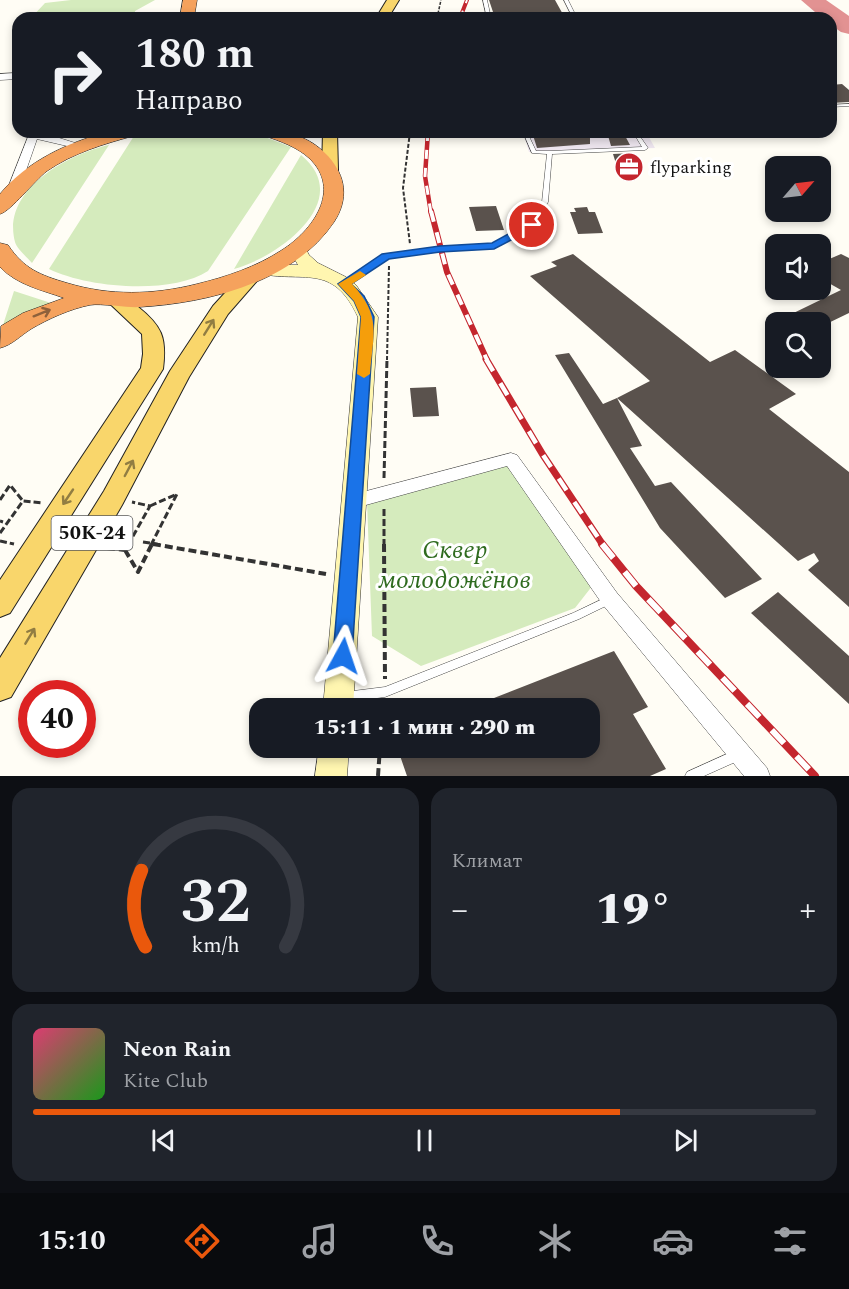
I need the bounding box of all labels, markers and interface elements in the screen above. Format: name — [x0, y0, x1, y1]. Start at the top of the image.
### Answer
text: 180 m — [135, 23, 254, 86]
icon: right — [36, 36, 114, 114]
text: Направо — [135, 80, 243, 122]
office icon: flyparking — [613, 151, 645, 183]
place label: flyparking — [650, 154, 732, 181]
north arrow — [765, 156, 831, 222]
map controls — [765, 156, 831, 378]
pin — [506, 199, 557, 250]
icon: arrive — [515, 208, 548, 241]
button: sound — [765, 234, 831, 300]
one-way arrow — [33, 307, 51, 318]
button: search — [765, 312, 831, 378]
one-way arrow — [204, 319, 216, 336]
one-way arrow — [123, 460, 135, 477]
one-way arrow — [62, 488, 74, 505]
road number: 50К-24 — [52, 516, 132, 550]
park label: Сквер молодожёнов — [378, 530, 531, 600]
position arrow — [311, 624, 375, 688]
one-way arrow — [25, 628, 37, 645]
speed limit sign: 40 — [18, 680, 96, 758]
text: 15:11 · 1 мин · 290 m — [314, 711, 535, 744]
text: Климат — [452, 846, 522, 876]
text: 32 — [180, 855, 250, 950]
text: 19° — [595, 875, 672, 944]
text: − — [452, 885, 468, 935]
text: + — [799, 885, 816, 935]
text: km/h — [191, 929, 239, 962]
text: Neon Rain — [123, 1033, 231, 1066]
text: Kite Club — [123, 1066, 208, 1096]
icon: previous — [147, 1124, 180, 1157]
icon: pause — [408, 1124, 441, 1157]
icon: next — [669, 1124, 702, 1157]
text: 15:10 — [38, 1220, 106, 1262]
icon: directions — [181, 1220, 223, 1262]
icon: music — [299, 1220, 341, 1262]
icon: phone — [416, 1220, 458, 1262]
icon: climate — [534, 1220, 576, 1262]
icon: car — [652, 1220, 694, 1262]
icon: filters — [769, 1220, 811, 1262]

